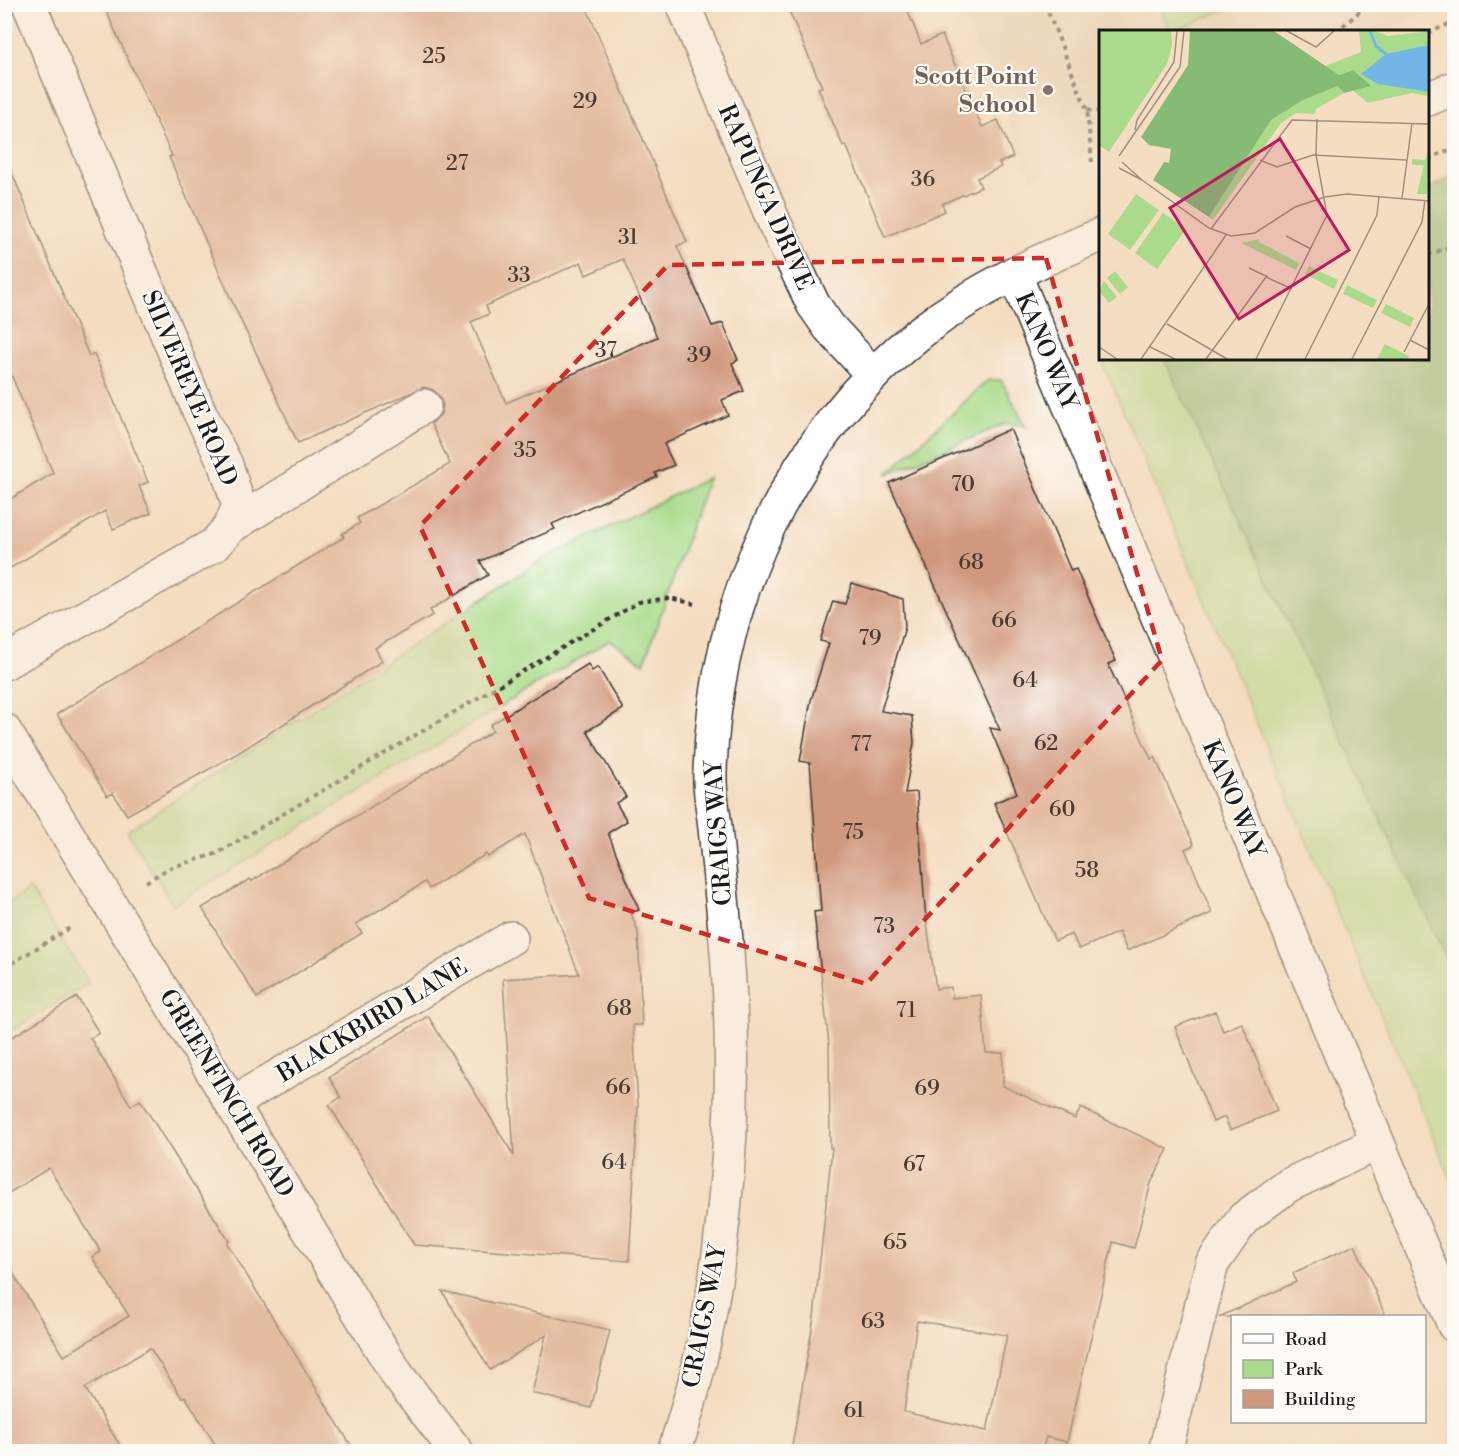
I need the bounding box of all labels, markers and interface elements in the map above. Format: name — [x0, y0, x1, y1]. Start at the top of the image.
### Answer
inset map — [1099, 30, 1429, 360]
house number: 25 — [422, 44, 446, 70]
place label: Scott Point School — [915, 62, 1037, 120]
marker: Scott Point School — [1041, 83, 1055, 97]
house number: 29 — [573, 89, 597, 115]
street label: RAPUNGA DRIVE — [711, 100, 820, 295]
house number: 27 — [446, 151, 469, 177]
house number: 36 — [911, 167, 935, 193]
house number: 31 — [618, 225, 638, 251]
house number: 33 — [507, 263, 531, 289]
street label: SILVEREYE ROAD — [134, 286, 244, 491]
street label: KANO WAY — [1008, 288, 1085, 416]
house number: 37 — [595, 338, 617, 364]
house number: 39 — [687, 343, 711, 369]
house number: 35 — [513, 438, 537, 464]
house number: 70 — [951, 472, 975, 498]
house number: 68 — [958, 550, 984, 576]
house number: 66 — [991, 608, 1017, 634]
house number: 79 — [859, 626, 881, 652]
house number: 64 — [1012, 668, 1038, 694]
house number: 62 — [1034, 731, 1058, 757]
house number: 77 — [850, 732, 872, 758]
street label: KANO WAY — [1195, 736, 1272, 864]
street label: CRAIGS WAY — [699, 758, 739, 907]
house number: 60 — [1049, 797, 1075, 823]
house number: 75 — [842, 820, 864, 846]
house number: 58 — [1075, 858, 1099, 884]
house number: 73 — [873, 914, 895, 940]
street label: BLACKBIRD LANE — [271, 952, 473, 1090]
street label: GREENFINCH ROAD — [152, 984, 300, 1203]
house number: 68 — [606, 996, 632, 1022]
house number: 71 — [896, 998, 916, 1024]
house number: 66 — [605, 1075, 631, 1101]
house number: 69 — [914, 1076, 940, 1102]
house number: 64 — [601, 1150, 627, 1176]
house number: 67 — [903, 1152, 926, 1178]
house number: 65 — [883, 1230, 907, 1256]
street label: CRAIGS WAY — [676, 1241, 734, 1391]
house number: 63 — [861, 1309, 885, 1335]
legend — [1231, 1315, 1426, 1423]
text: Road — [1285, 1328, 1328, 1351]
text: Park — [1285, 1358, 1324, 1381]
text: Building — [1284, 1388, 1356, 1411]
house number: 61 — [843, 1398, 865, 1424]

